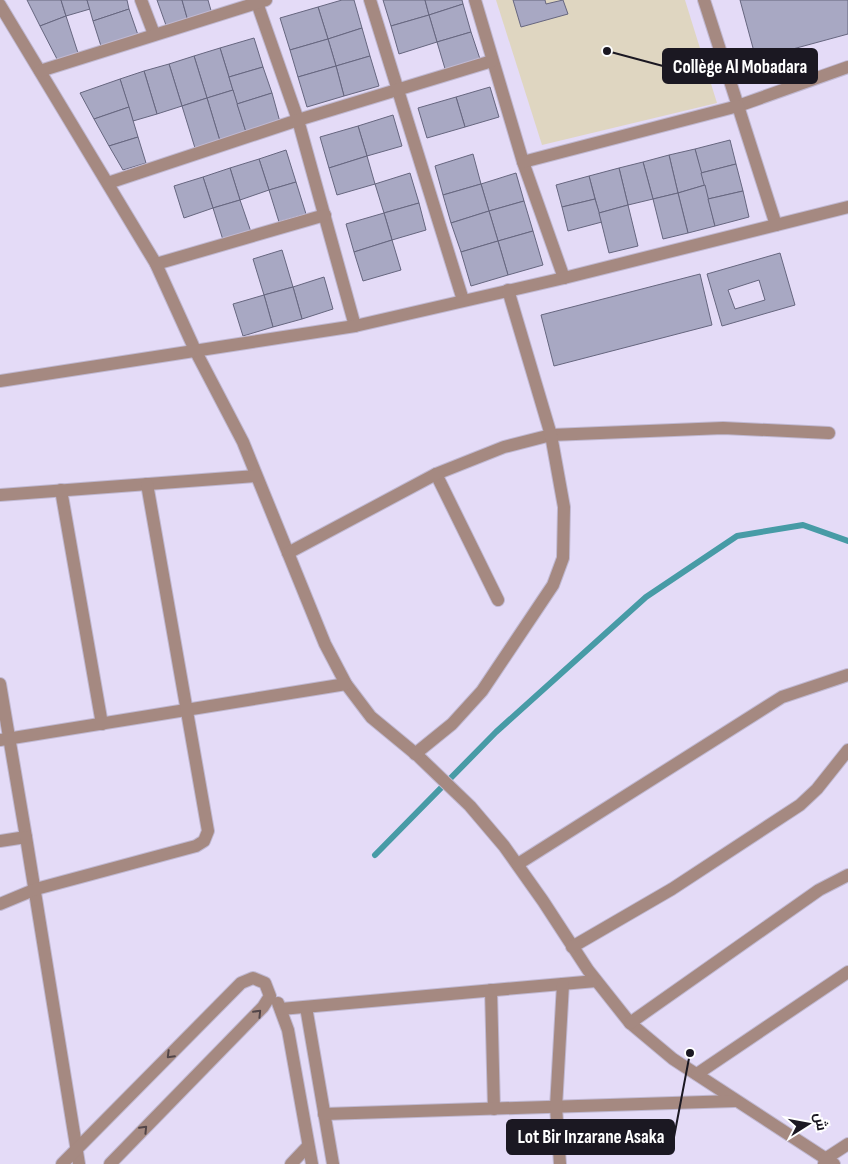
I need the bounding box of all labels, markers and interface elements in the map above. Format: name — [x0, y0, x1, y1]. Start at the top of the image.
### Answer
callout: Collège Al Mobadara — [663, 49, 817, 83]
text: Collège Al Mobadara — [673, 56, 807, 79]
one-way arrow — [252, 1010, 261, 1019]
one-way arrow — [167, 1049, 176, 1058]
north arrow — [783, 1099, 833, 1149]
text: ش — [810, 1111, 830, 1132]
callout: Lot Bir Inzarane Asaka — [507, 1120, 674, 1154]
one-way arrow — [139, 1126, 148, 1135]
text: Lot Bir Inzarane Asaka — [517, 1126, 665, 1149]

